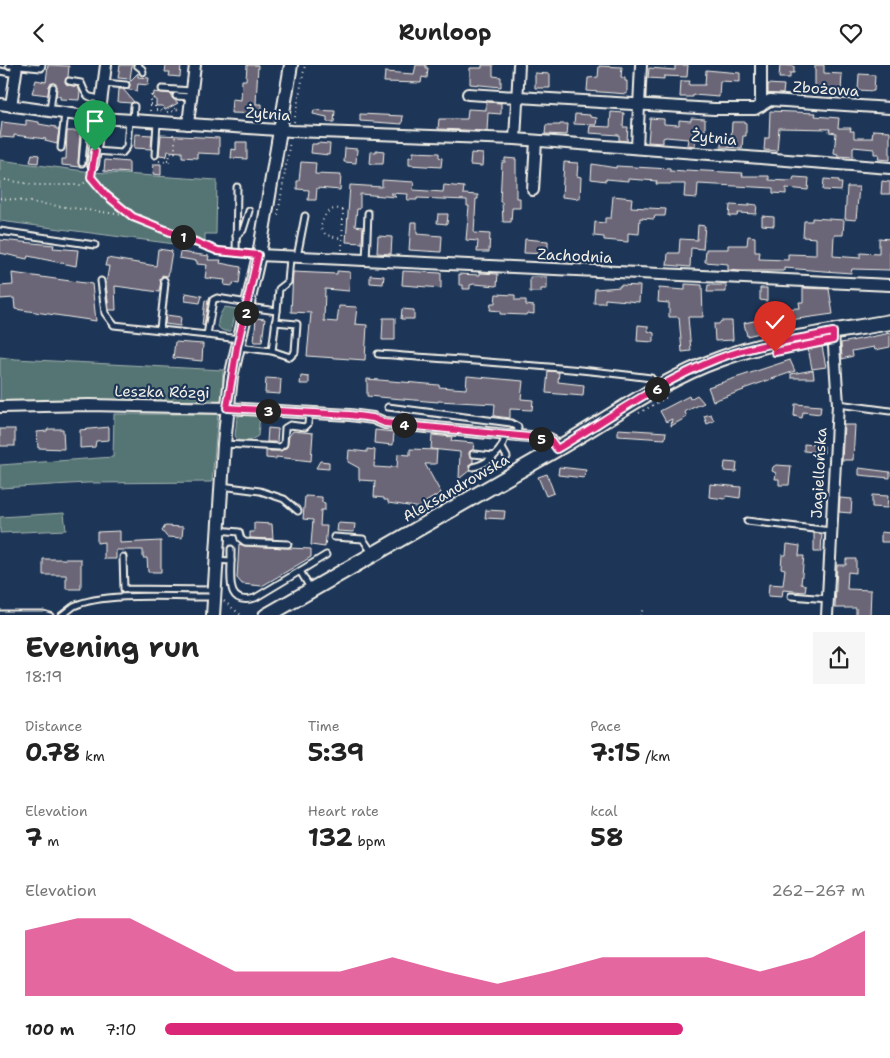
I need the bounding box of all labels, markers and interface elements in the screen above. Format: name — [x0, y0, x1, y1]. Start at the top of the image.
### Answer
text: Runloop — [399, 18, 491, 47]
icon: back — [25, 19, 53, 47]
icon: heart — [837, 19, 865, 47]
street label: Zbożowa — [792, 77, 860, 101]
pin — [74, 100, 116, 151]
street label: Żytnia — [245, 102, 292, 126]
icon: arrive — [81, 107, 109, 135]
street label: Żytnia — [690, 126, 738, 150]
pin: 1 — [170, 225, 196, 249]
text: 1 — [180, 228, 187, 246]
street label: Zachodnia — [537, 244, 614, 268]
pin: 2 — [234, 301, 258, 325]
pin — [754, 301, 796, 352]
text: 2 — [242, 304, 251, 322]
icon: check — [761, 308, 789, 336]
pin: 6 — [644, 377, 670, 401]
text: 6 — [653, 380, 662, 398]
street label: Leszka Rózgi — [114, 381, 210, 403]
pin: 3 — [256, 399, 280, 423]
text: 3 — [264, 402, 273, 420]
pin: 4 — [392, 413, 416, 437]
text: 4 — [400, 416, 409, 434]
street label: Jagiellońska — [807, 426, 831, 519]
pin: 5 — [528, 427, 554, 451]
text: 5 — [537, 430, 546, 448]
street label: Aleksandrowska — [399, 449, 513, 527]
text: Evening run — [25, 628, 200, 666]
button: share — [813, 632, 865, 684]
text: 18:19 — [25, 666, 63, 687]
text: Distance — [25, 717, 82, 735]
text: Time — [308, 717, 340, 735]
text: Pace — [590, 717, 621, 735]
text: 0.78 — [25, 735, 80, 769]
text: 5:39 — [308, 735, 364, 769]
text: 7:15 — [590, 735, 641, 769]
text: km — [80, 747, 105, 765]
text: /km — [641, 747, 670, 765]
text: Elevation — [25, 802, 88, 820]
text: Heart rate — [308, 802, 379, 820]
text: kcal — [590, 802, 618, 820]
text: 7 — [25, 820, 43, 854]
text: 132 — [308, 820, 353, 854]
text: 58 — [590, 820, 623, 854]
text: m — [43, 832, 59, 850]
text: bpm — [353, 832, 386, 850]
text: Elevation — [25, 880, 97, 901]
text: 262–267 m — [772, 880, 865, 901]
text: 100 m — [25, 1019, 74, 1040]
text: 7:10 — [105, 1019, 136, 1040]

